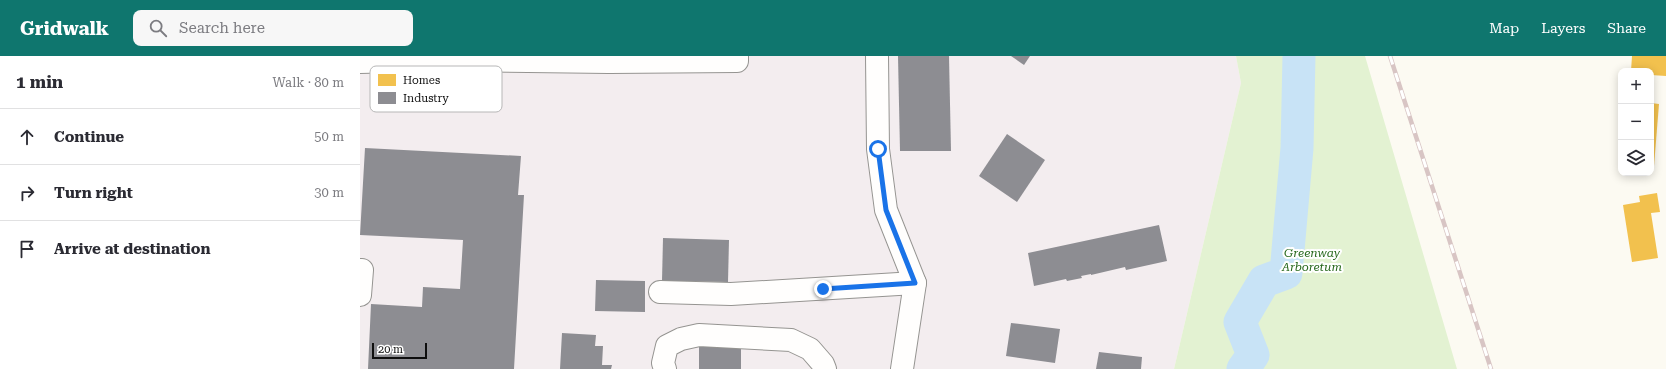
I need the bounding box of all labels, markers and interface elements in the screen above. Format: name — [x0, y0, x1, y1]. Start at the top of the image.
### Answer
search box — [133, 10, 413, 46]
text: Gridwalk — [20, 17, 109, 40]
icon: search — [147, 17, 169, 39]
text: Search here — [179, 19, 265, 37]
text: Map — [1489, 20, 1519, 36]
text: Layers — [1541, 20, 1585, 36]
text: Share — [1607, 20, 1646, 36]
legend — [370, 66, 502, 112]
map controls — [1618, 68, 1654, 176]
button: + — [1618, 68, 1654, 104]
text: 1 min — [16, 72, 63, 92]
text: Homes — [403, 74, 440, 87]
text: Walk · 80 m — [272, 75, 344, 90]
text: Industry — [403, 92, 449, 105]
button: − — [1618, 104, 1654, 140]
icon: ahead — [16, 126, 38, 148]
text: Continue — [54, 128, 124, 146]
text: 50 m — [314, 129, 344, 144]
route start — [869, 140, 887, 158]
button: layers — [1618, 140, 1654, 176]
icon: right — [16, 182, 38, 204]
text: Turn right — [54, 184, 133, 202]
text: 30 m — [314, 185, 344, 200]
icon: arrive — [16, 238, 38, 260]
text: Arrive at destination — [54, 240, 210, 258]
park label: Greenway Arboretum — [1281, 246, 1342, 274]
route end — [814, 280, 832, 298]
scale bar — [372, 341, 427, 360]
text: 20 m — [378, 343, 403, 356]

